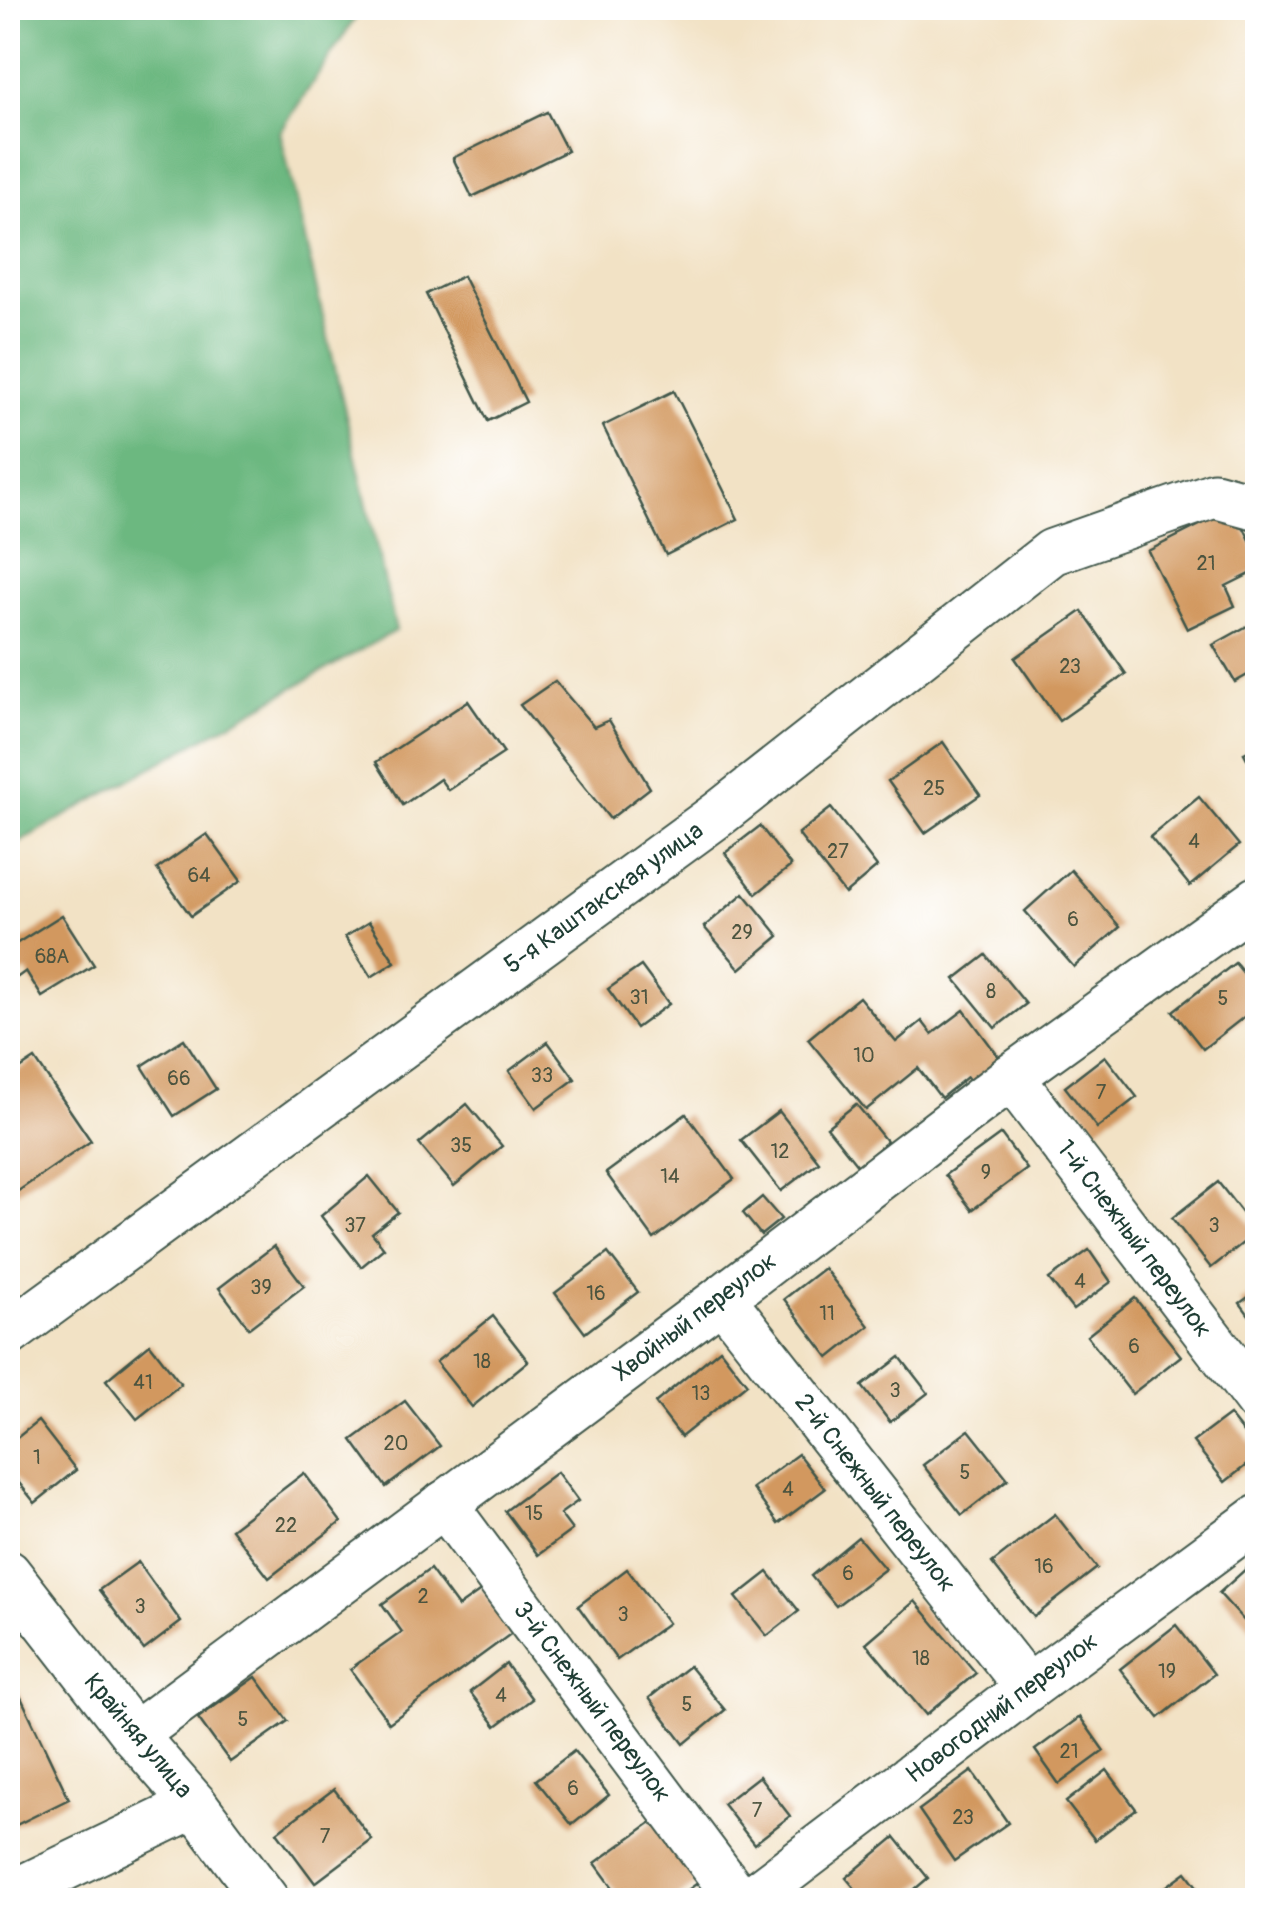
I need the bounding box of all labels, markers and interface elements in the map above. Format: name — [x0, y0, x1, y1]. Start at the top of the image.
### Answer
house number: 21 — [1197, 551, 1216, 576]
house number: 23 — [1059, 654, 1081, 679]
house number: 25 — [923, 776, 945, 801]
street label: 5-я Каштакская улица — [498, 815, 710, 981]
house number: 4 — [1188, 829, 1200, 854]
house number: 27 — [827, 839, 849, 864]
house number: 64 — [187, 863, 211, 888]
house number: 6 — [1067, 907, 1079, 932]
house number: 29 — [731, 920, 753, 945]
house number: 68А — [35, 944, 69, 969]
house number: 8 — [986, 979, 996, 1004]
house number: 31 — [630, 985, 648, 1010]
house number: 5 — [1218, 986, 1228, 1011]
house number: 10 — [853, 1043, 875, 1068]
house number: 33 — [531, 1063, 553, 1088]
house number: 66 — [167, 1066, 191, 1091]
house number: 7 — [1096, 1080, 1107, 1105]
house number: 35 — [450, 1133, 472, 1158]
street label: 1-й Снежный переулок — [1050, 1134, 1218, 1344]
house number: 12 — [771, 1139, 790, 1164]
house number: 9 — [981, 1160, 991, 1185]
house number: 14 — [660, 1164, 680, 1189]
house number: 37 — [344, 1213, 366, 1238]
house number: 3 — [1208, 1213, 1220, 1238]
street label: Хвойный переулок — [607, 1246, 783, 1388]
house number: 4 — [1074, 1269, 1086, 1294]
house number: 39 — [250, 1275, 272, 1300]
house number: 16 — [586, 1281, 606, 1306]
house number: 11 — [819, 1301, 835, 1326]
house number: 6 — [1128, 1334, 1140, 1359]
house number: 18 — [473, 1349, 491, 1374]
house number: 41 — [133, 1370, 153, 1395]
house number: 3 — [889, 1378, 901, 1403]
house number: 13 — [692, 1381, 710, 1406]
street label: 2-й Снежный переулок — [788, 1387, 962, 1599]
house number: 20 — [384, 1431, 408, 1456]
house number: 1 — [33, 1445, 41, 1470]
house number: 5 — [960, 1460, 970, 1485]
house number: 4 — [782, 1477, 794, 1502]
house number: 15 — [525, 1501, 543, 1526]
house number: 22 — [275, 1513, 297, 1538]
house number: 16 — [1034, 1554, 1054, 1579]
house number: 6 — [842, 1561, 854, 1586]
house number: 2 — [417, 1584, 429, 1609]
house number: 3 — [134, 1594, 146, 1619]
street label: 3-й Снежный переулок — [506, 1595, 678, 1809]
house number: 3 — [617, 1602, 629, 1627]
street label: Новогодний переулок — [900, 1626, 1104, 1790]
house number: 18 — [912, 1646, 930, 1671]
house number: 19 — [1158, 1659, 1176, 1684]
street label: Крайняя улица — [77, 1667, 199, 1805]
house number: 4 — [495, 1683, 507, 1708]
house number: 5 — [682, 1692, 692, 1717]
house number: 5 — [238, 1707, 248, 1732]
house number: 21 — [1060, 1739, 1079, 1764]
house number: 6 — [567, 1776, 579, 1801]
house number: 7 — [752, 1798, 763, 1823]
house number: 23 — [952, 1805, 974, 1830]
house number: 7 — [320, 1824, 331, 1849]

